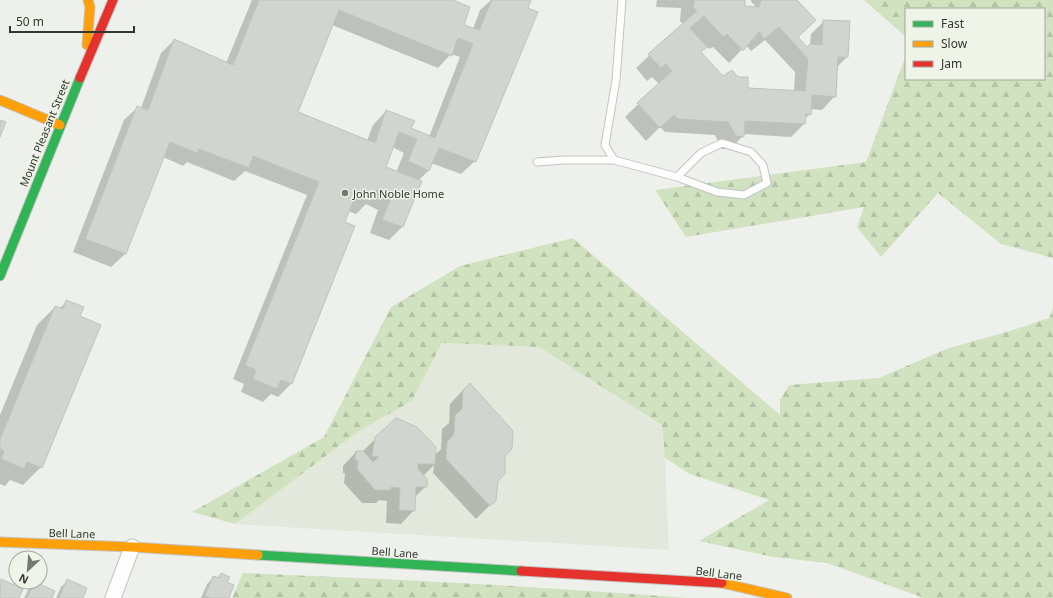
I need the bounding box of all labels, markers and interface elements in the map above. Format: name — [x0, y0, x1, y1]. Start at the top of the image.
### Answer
scale bar — [10, 8, 134, 34]
legend — [905, 8, 1045, 80]
text: 50 m — [16, 13, 44, 30]
text: Fast — [941, 15, 965, 32]
text: Slow — [941, 35, 968, 52]
text: Jam — [940, 55, 962, 72]
street label: Mount Pleasant Street — [16, 77, 72, 189]
place label: John Noble Home — [352, 186, 444, 201]
marker: John Noble Home — [340, 188, 350, 198]
street label: Bell Lane — [48, 525, 96, 541]
street label: Bell Lane — [371, 543, 419, 561]
north arrow — [8, 550, 48, 590]
street label: Bell Lane — [695, 563, 743, 583]
text: N — [16, 571, 31, 588]

